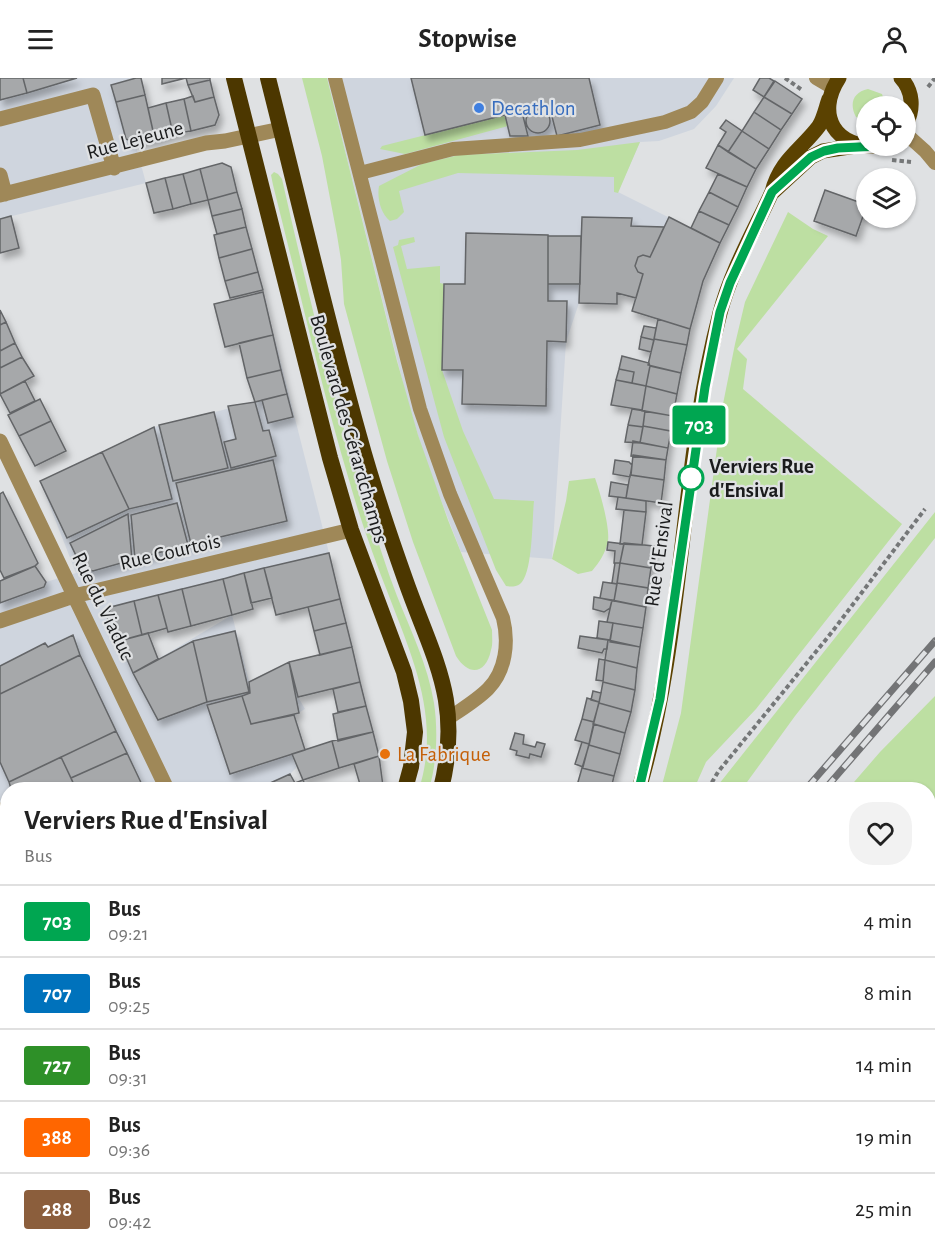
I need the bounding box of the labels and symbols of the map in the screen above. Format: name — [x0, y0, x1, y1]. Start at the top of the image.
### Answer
place label: Decathlon — [491, 98, 576, 119]
marker: Decathlon — [472, 101, 486, 115]
street label: Rue Lejeune — [84, 117, 186, 163]
street label: Boulevard des Gérardchamps — [306, 312, 392, 546]
line badge: 703 — [664, 406, 734, 444]
place label: Verviers Rue d'Ensival — [709, 456, 814, 501]
marker: Verviers Rue d'Ensival — [678, 465, 704, 491]
street label: Rue d'Ensival — [641, 500, 677, 608]
street label: Rue Courtois — [118, 530, 222, 574]
street label: Rue du Viaduc — [68, 549, 138, 663]
place label: La Fabrique — [397, 744, 491, 765]
marker: La Fabrique — [378, 747, 392, 761]

